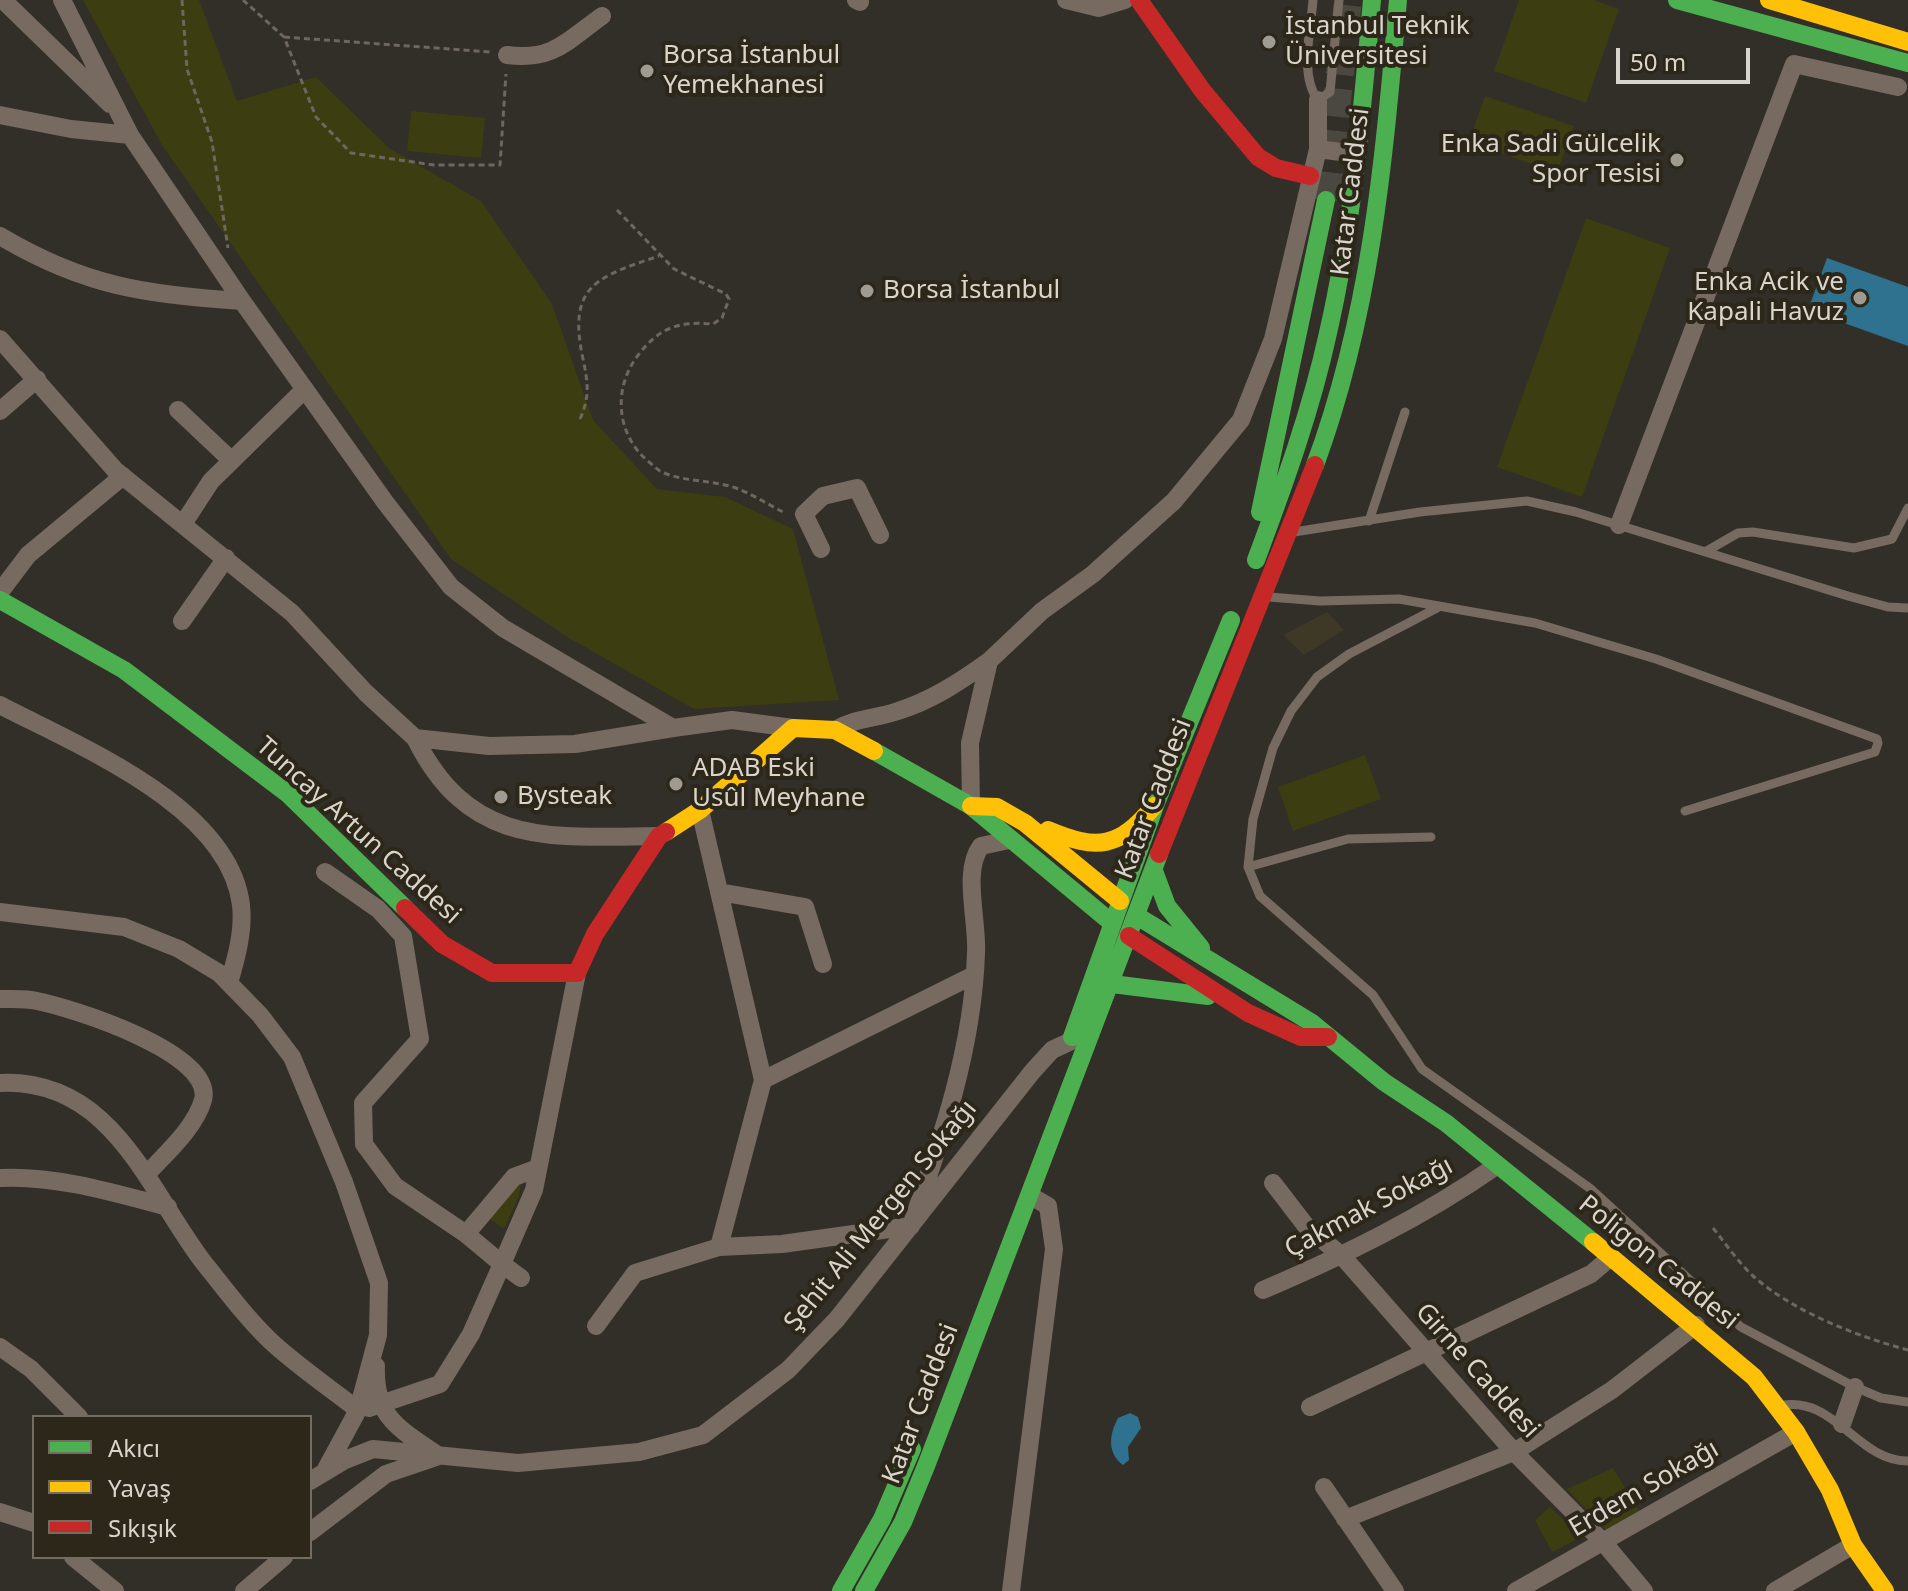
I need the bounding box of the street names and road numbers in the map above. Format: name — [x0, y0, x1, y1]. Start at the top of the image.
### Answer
street label: Katar Caddesi — [1325, 106, 1377, 278]
street label: Katar Caddesi — [1109, 715, 1199, 883]
street label: Tuncay Artun Caddesi — [249, 731, 467, 931]
street label: Şehit Ali Mergen Sokağı — [778, 1094, 984, 1338]
street label: Çakmak Sokağı — [1280, 1151, 1458, 1265]
street label: Poligon Caddesi — [1572, 1189, 1744, 1337]
street label: Girne Caddesi — [1408, 1297, 1546, 1445]
street label: Katar Caddesi — [876, 1320, 966, 1488]
street label: Erdem Sokağı — [1564, 1434, 1724, 1544]

